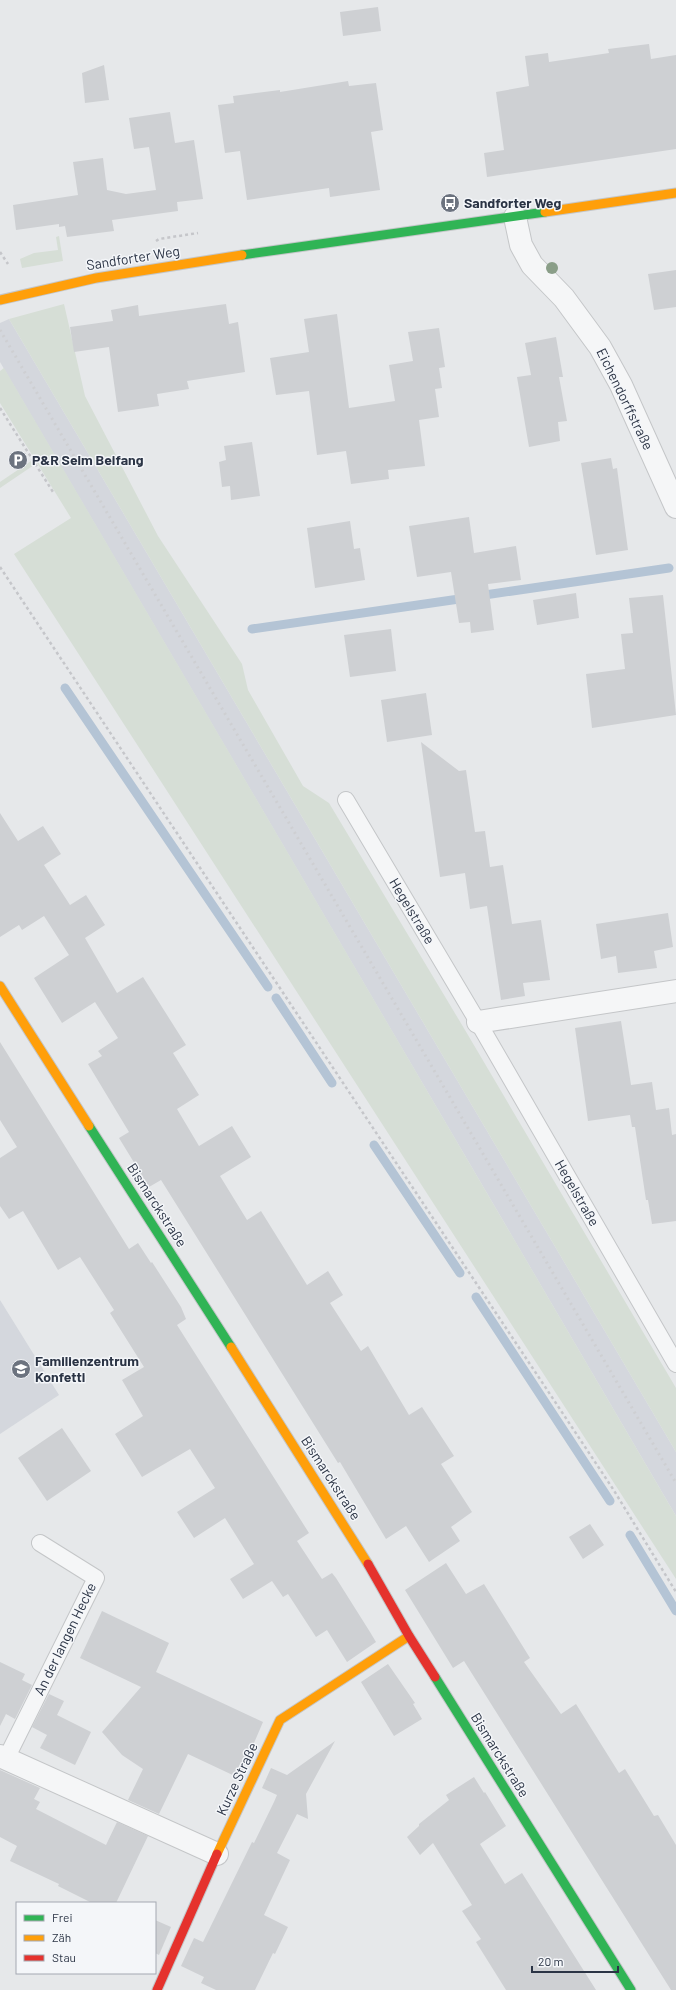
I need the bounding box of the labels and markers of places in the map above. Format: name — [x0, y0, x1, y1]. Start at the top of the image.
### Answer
bus stop icon: Sandforter Weg — [439, 192, 461, 214]
place label: Sandforter Weg — [464, 194, 561, 211]
parking icon: P&R Selm Beifang — [7, 449, 29, 471]
place label: P&R Selm Beifang — [32, 451, 144, 468]
place label: Familienzentrum Konfetti — [35, 1352, 139, 1385]
school or university icon: Familienzentrum Konfetti — [10, 1358, 32, 1380]

